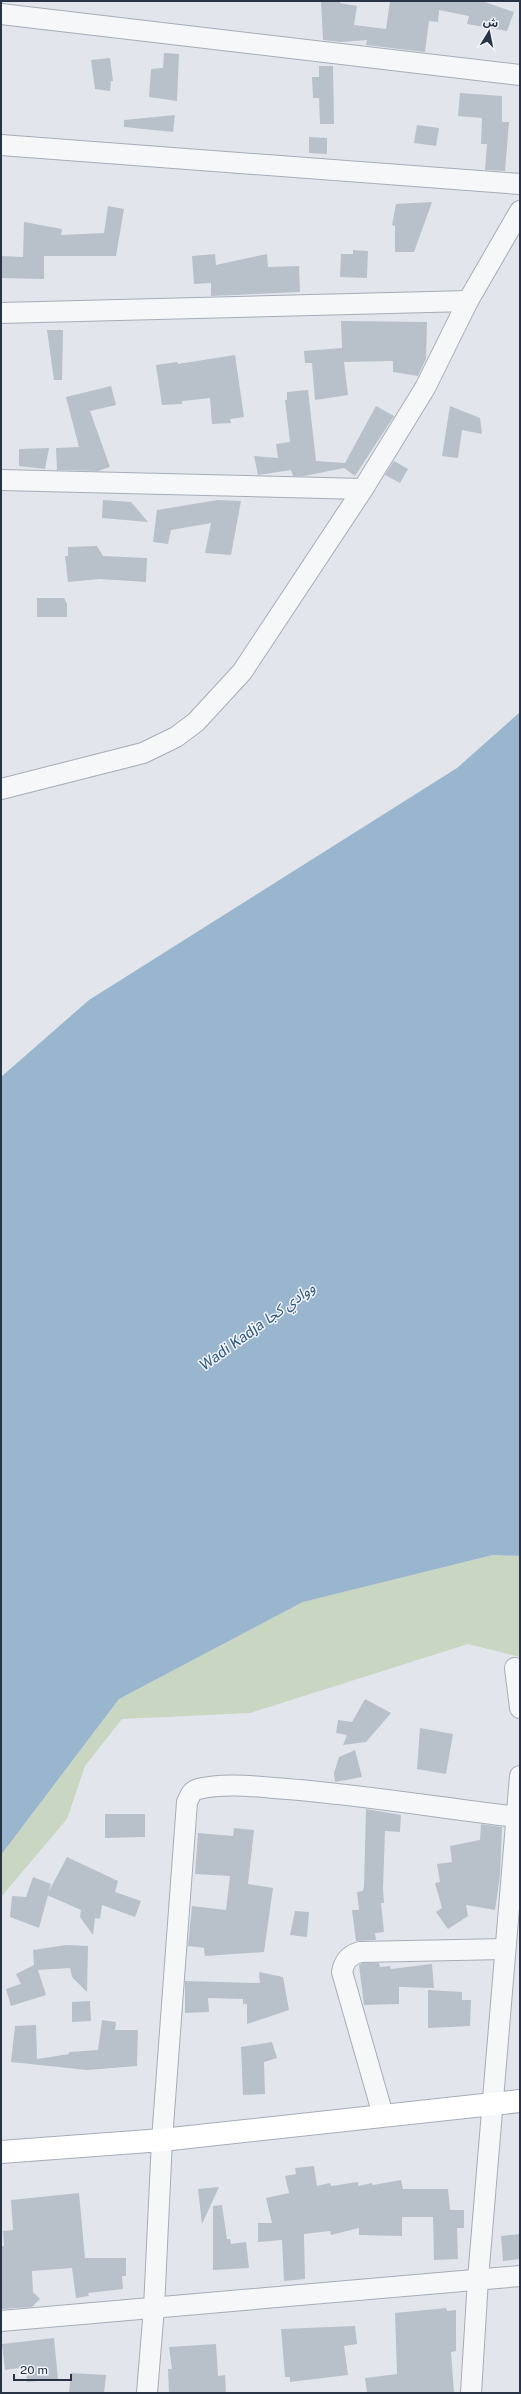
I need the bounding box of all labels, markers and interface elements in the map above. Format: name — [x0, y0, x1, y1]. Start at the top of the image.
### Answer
north arrow — [469, 12, 509, 52]
text: ش — [482, 15, 499, 30]
water label: Wadi Kadja ووادي كجا — [196, 1278, 320, 1376]
scale bar — [14, 2356, 71, 2382]
text: 20 m — [20, 2363, 48, 2377]

